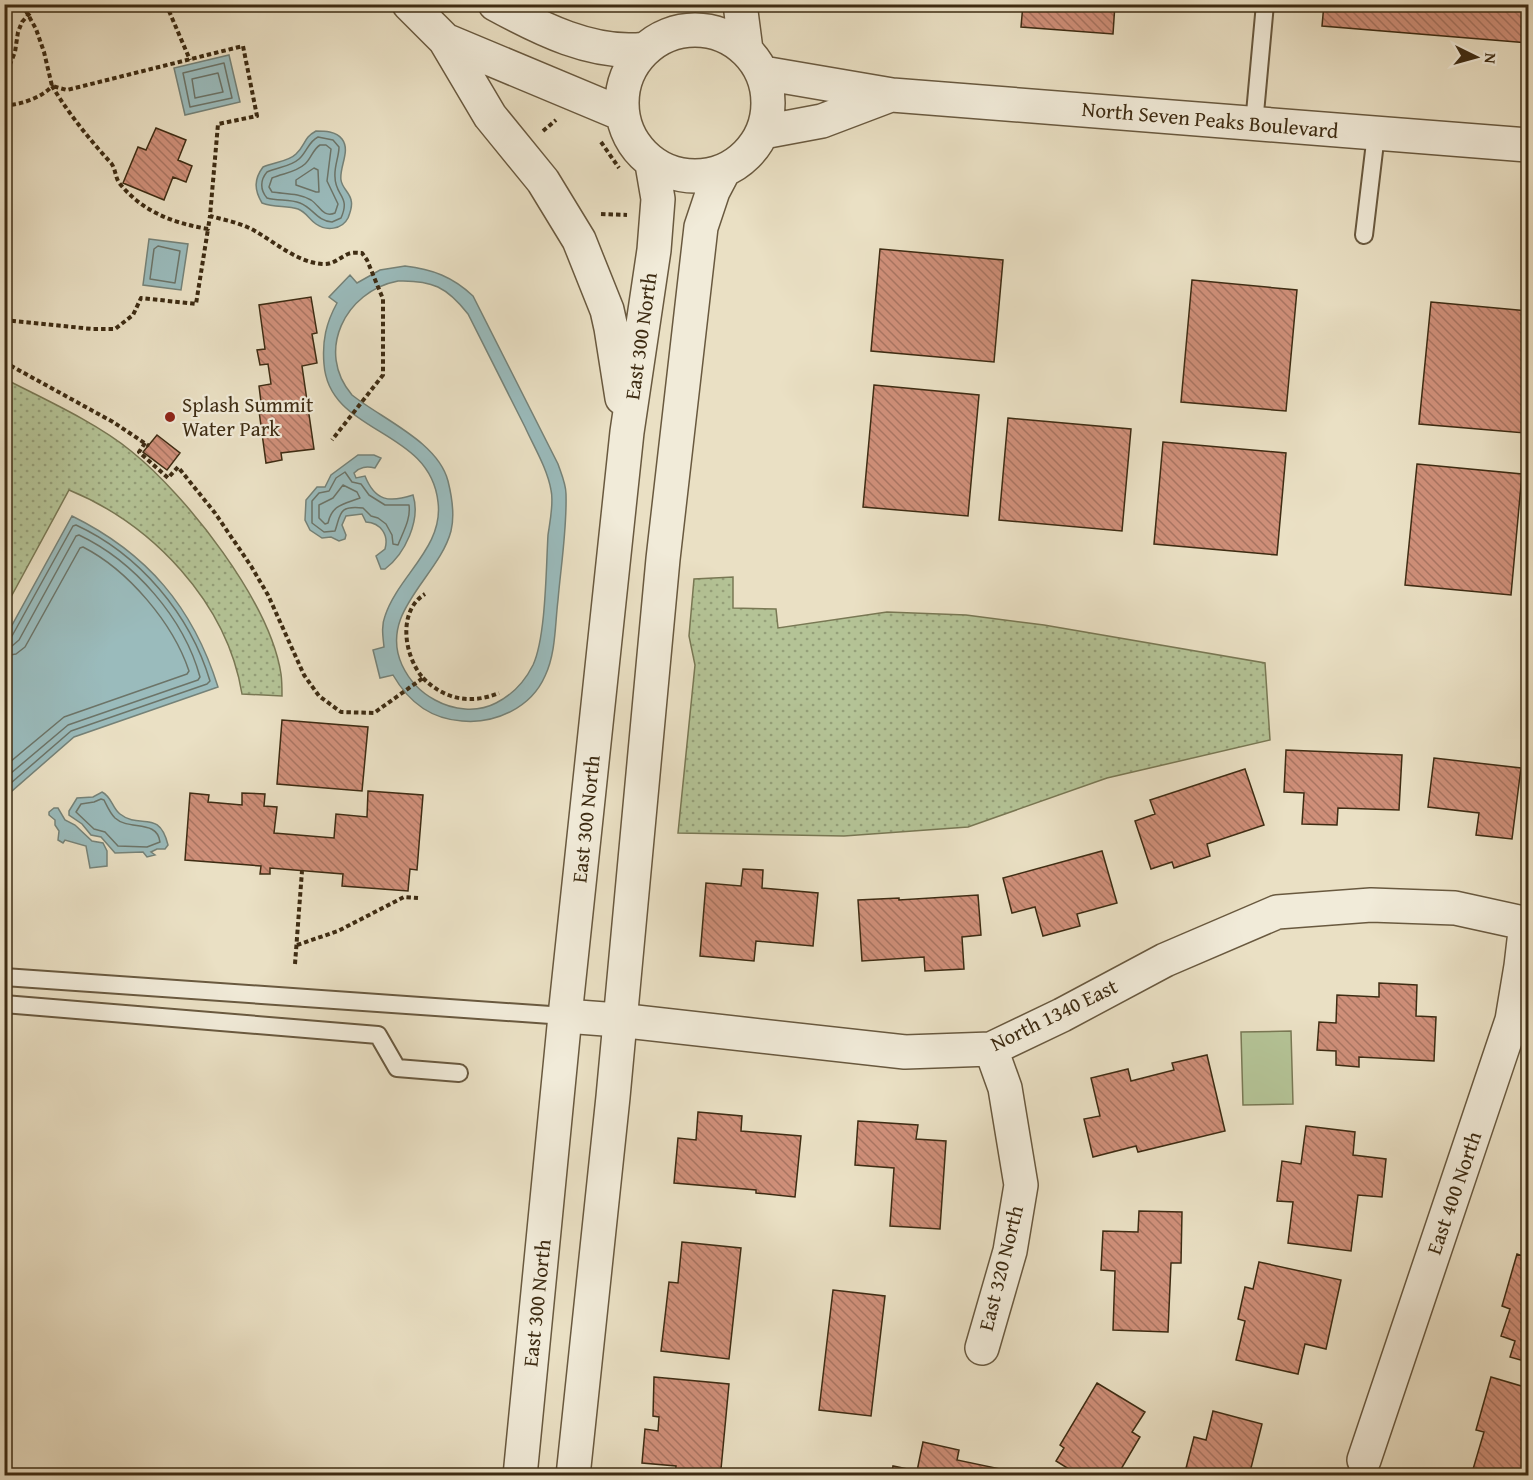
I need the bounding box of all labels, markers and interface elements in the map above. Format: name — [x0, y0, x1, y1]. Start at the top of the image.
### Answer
north arrow — [1446, 27, 1506, 87]
text: N — [1478, 52, 1503, 65]
street label: North Seven Peaks Boulevard — [1081, 93, 1340, 146]
street label: East 300 North — [616, 270, 665, 402]
place label: Splash Summit Water Park — [182, 389, 314, 444]
marker: Splash Summit Water Park — [163, 410, 177, 424]
street label: East 300 North — [563, 753, 608, 884]
street label: North 1340 East — [985, 970, 1123, 1059]
street label: East 400 North — [1418, 1127, 1489, 1258]
street label: East 320 North — [970, 1202, 1031, 1334]
street label: East 300 North — [514, 1237, 559, 1368]

